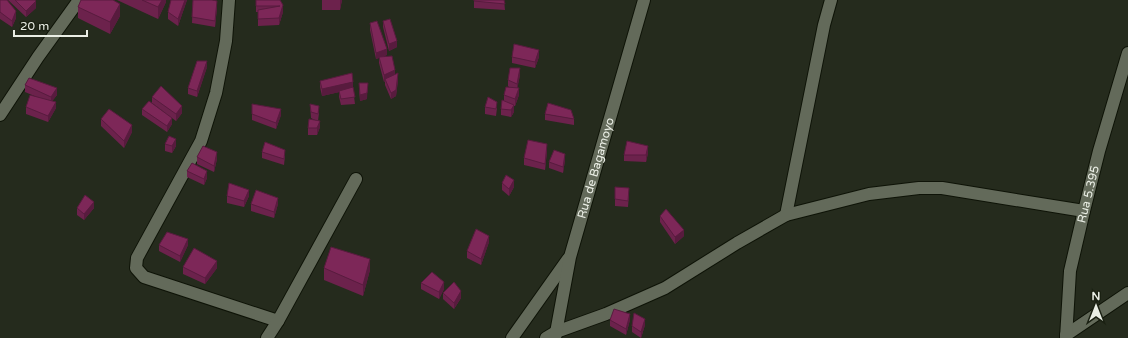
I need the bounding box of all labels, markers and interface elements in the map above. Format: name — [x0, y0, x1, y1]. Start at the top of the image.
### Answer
scale bar — [14, 12, 87, 38]
text: 20 m — [20, 19, 49, 33]
street label: Rua de Bagamoyo — [574, 116, 617, 220]
street label: Rua 5.395 — [1074, 164, 1102, 224]
north arrow — [1076, 286, 1116, 326]
text: N — [1092, 290, 1100, 303]

